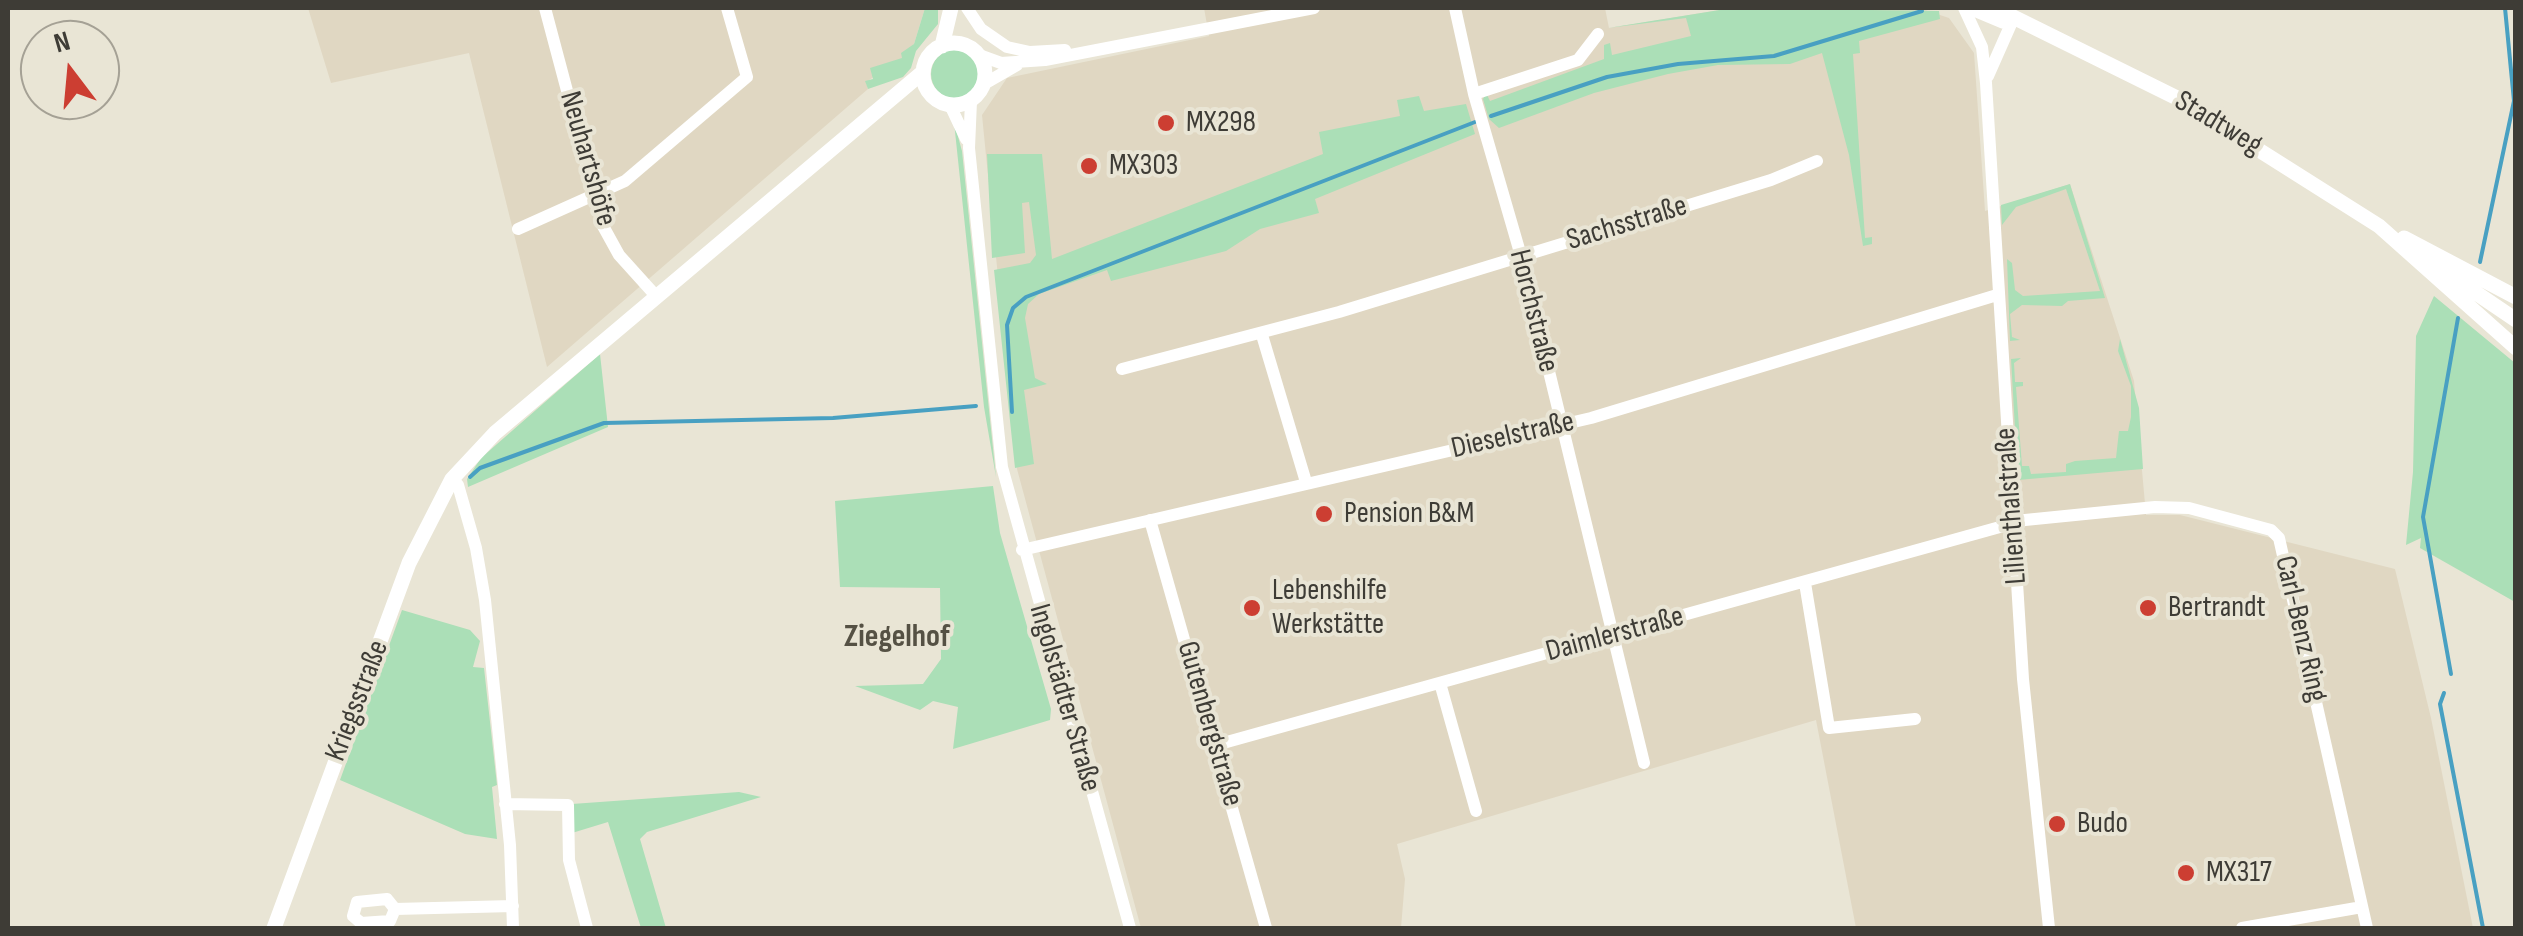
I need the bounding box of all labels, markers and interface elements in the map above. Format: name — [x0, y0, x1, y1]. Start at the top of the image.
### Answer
north arrow — [20, 20, 120, 120]
text: N — [50, 25, 74, 61]
street label: Stadtweg — [2168, 84, 2268, 164]
street label: Neuhartshöfe — [551, 88, 623, 230]
place label: MX298 — [1186, 105, 1256, 141]
marker: MX298 — [1155, 112, 1177, 134]
place label: MX303 — [1109, 148, 1178, 184]
marker: MX303 — [1078, 155, 1100, 177]
street label: Sachsstraße — [1562, 189, 1692, 259]
street label: Horchstraße — [1500, 246, 1566, 376]
street label: Dieselstraße — [1448, 404, 1578, 468]
street label: Lilienthalstraße — [1989, 426, 2035, 586]
place label: Pension B&M — [1344, 496, 1474, 532]
marker: Pension B&M — [1313, 503, 1335, 525]
street label: Carl-Benz Ring — [2266, 552, 2334, 706]
place label: Lebenshilfe Werkstätte — [1272, 573, 1387, 644]
place label: Bertrandt — [2168, 590, 2266, 626]
marker: Lebenshilfe Werkstätte — [1241, 597, 1263, 619]
marker: Bertrandt — [2137, 597, 2159, 619]
street label: Daimlerstraße — [1542, 599, 1688, 671]
street label: Ingolstädter Straße — [1020, 600, 1108, 796]
district label: Ziegelhof — [844, 619, 950, 657]
street label: Kriegsstraße — [319, 636, 397, 766]
street label: Gutenbergstraße — [1168, 637, 1250, 811]
place label: Budo — [2077, 806, 2128, 842]
marker: Budo — [2046, 813, 2068, 835]
place label: MX317 — [2206, 855, 2272, 891]
marker: MX317 — [2175, 862, 2197, 884]

